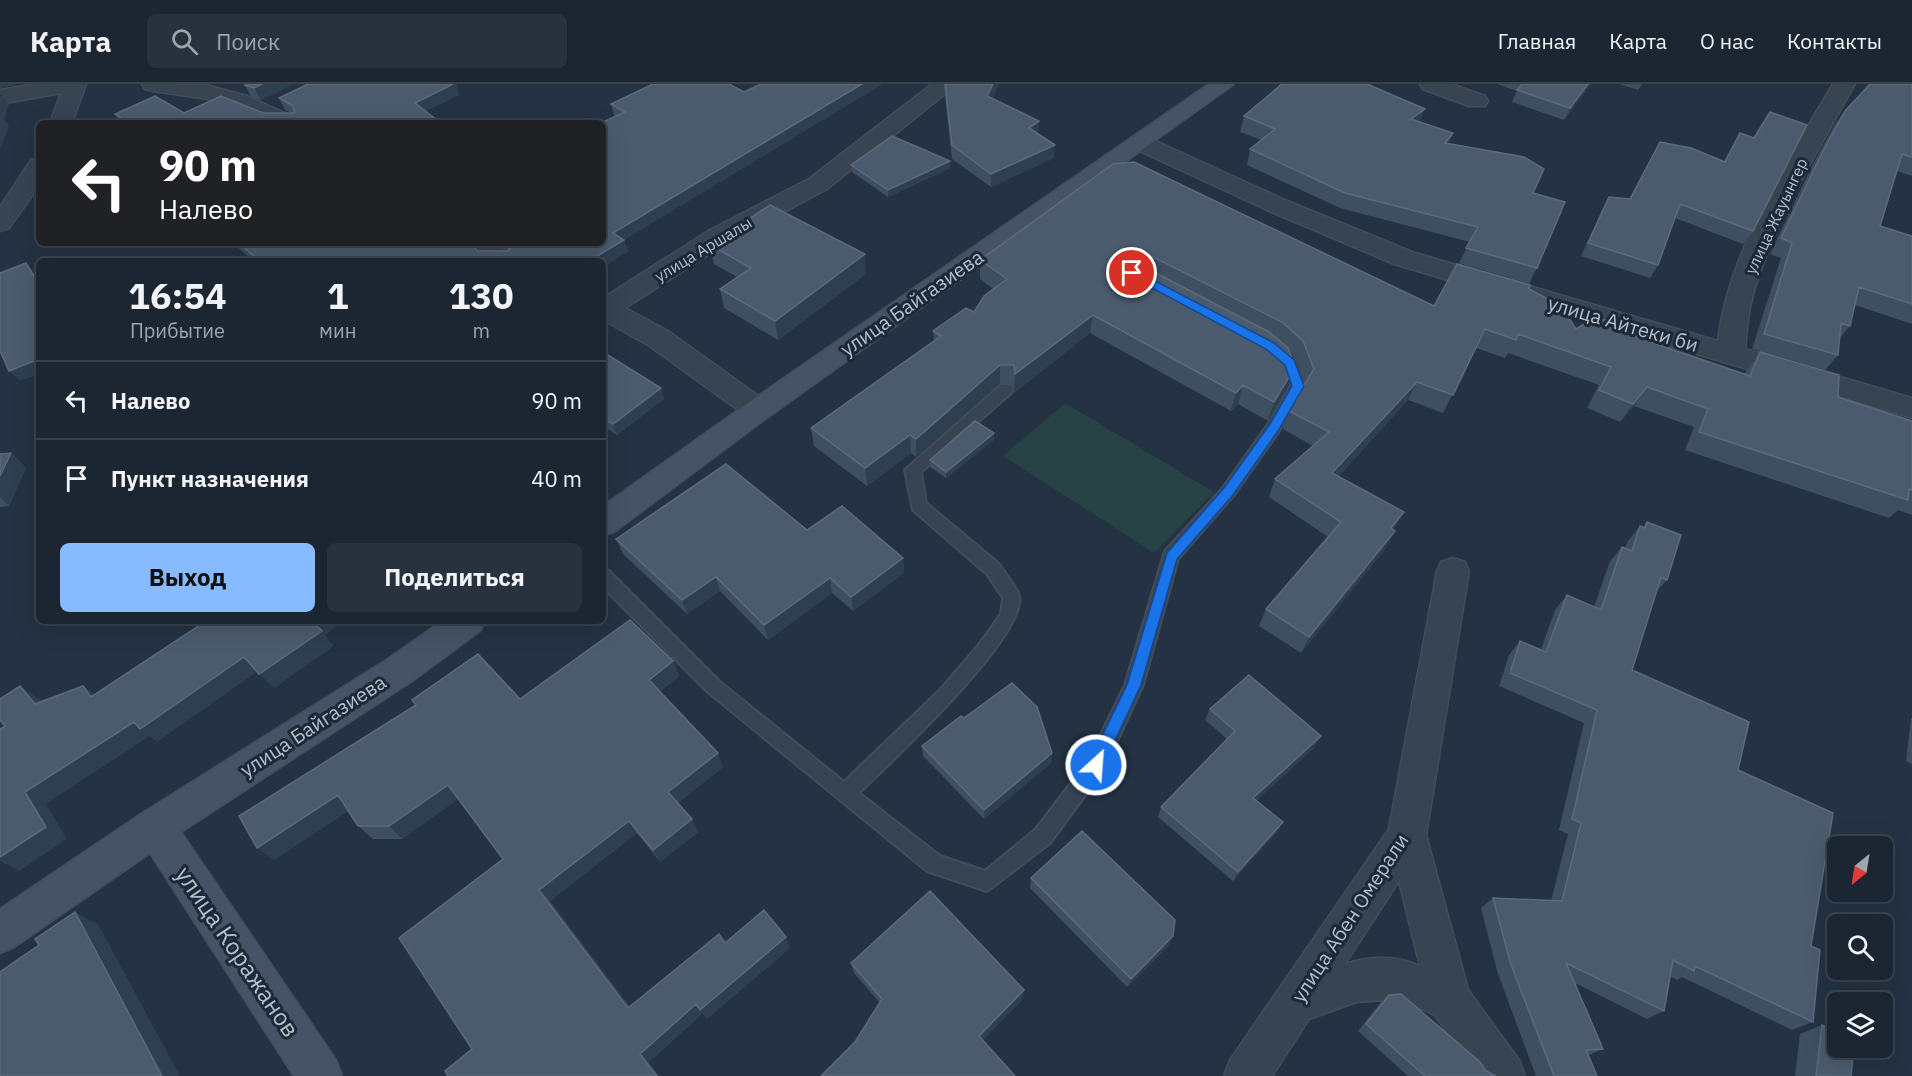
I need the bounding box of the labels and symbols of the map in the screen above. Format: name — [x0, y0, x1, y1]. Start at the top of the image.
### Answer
street label: улица Жауынгер — [1740, 155, 1812, 277]
street label: улица Аршалы — [651, 212, 755, 286]
street label: улица Байгазиева — [835, 243, 989, 362]
pin — [1106, 247, 1157, 298]
street label: улица Айтеки би — [1545, 289, 1702, 358]
street label: улица Байгазиева — [235, 668, 391, 783]
position arrow — [1064, 733, 1128, 797]
street label: улица Абен Омерали — [1285, 828, 1414, 1007]
north arrow — [1827, 836, 1893, 902]
street label: улица Коражанов — [169, 860, 307, 1043]

